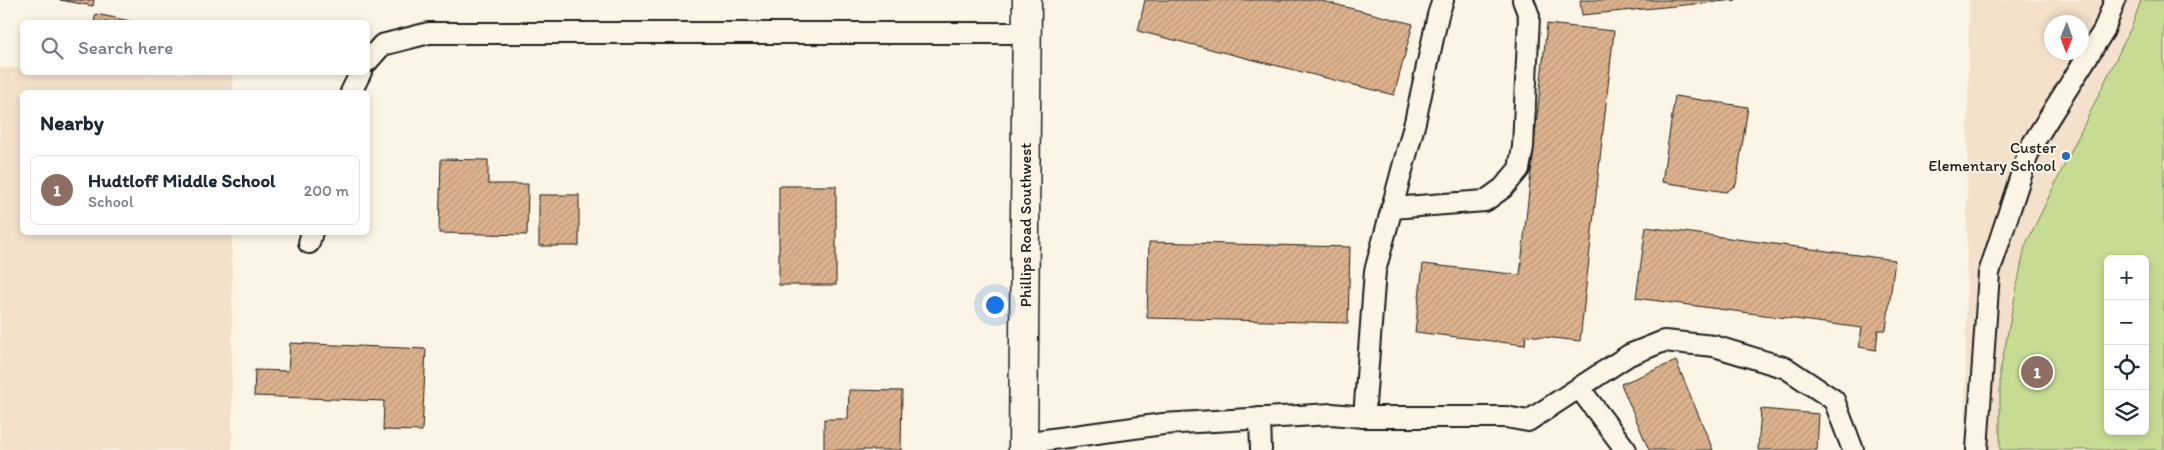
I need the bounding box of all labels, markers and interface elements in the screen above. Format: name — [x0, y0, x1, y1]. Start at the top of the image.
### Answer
north arrow — [2044, 15, 2089, 60]
search box — [20, 20, 370, 75]
icon: search — [38, 34, 66, 62]
text: Search here — [78, 36, 173, 59]
text: Nearby — [40, 110, 104, 135]
place label: Custer Elementary School — [1928, 138, 2057, 175]
street label: Phillips Road Southwest — [1016, 143, 1035, 307]
marker: Custer Elementary School — [2060, 150, 2072, 162]
text: Hudtloff Middle School — [88, 169, 276, 192]
text: 1 — [53, 181, 61, 200]
text: 200 m — [304, 181, 349, 200]
text: School — [88, 192, 134, 211]
map controls — [2104, 255, 2149, 435]
button: + — [2104, 255, 2149, 300]
your location — [982, 292, 1008, 318]
button: − — [2104, 300, 2149, 345]
button: locate — [2104, 345, 2149, 390]
pin: 1 — [2021, 353, 2053, 391]
button: layers — [2104, 390, 2149, 435]

